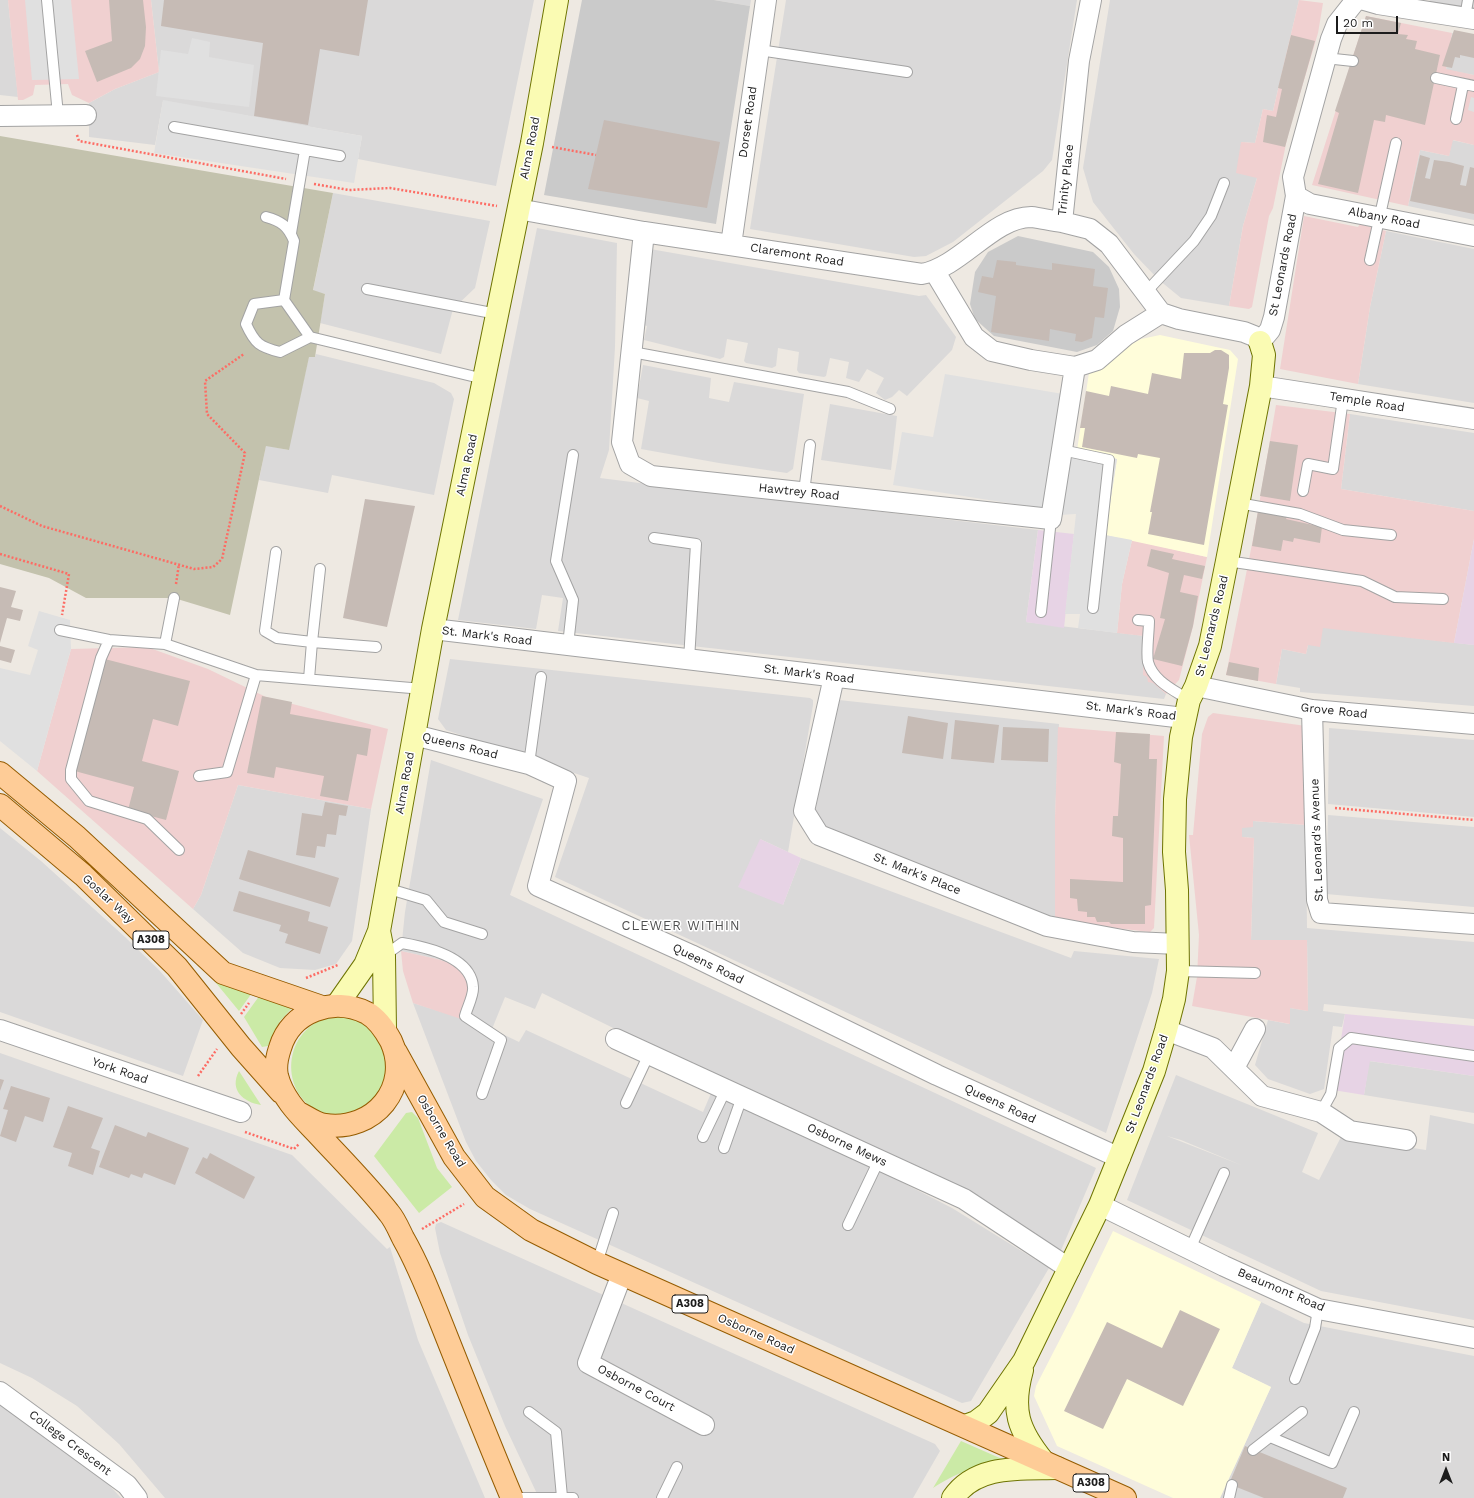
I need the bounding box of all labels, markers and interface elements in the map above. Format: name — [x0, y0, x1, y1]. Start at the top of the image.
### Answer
scale bar — [1338, 8, 1400, 34]
text: 20 m — [1343, 16, 1373, 30]
street label: Dorset Road — [736, 85, 760, 159]
street label: Alma Road — [517, 116, 543, 180]
street label: Trinity Place — [1055, 144, 1077, 216]
street label: Albany Road — [1347, 204, 1421, 232]
street label: St Leonards Road — [1266, 213, 1300, 317]
street label: Claremont Road — [749, 240, 845, 270]
street label: Temple Road — [1328, 389, 1406, 415]
street label: Alma Road — [453, 433, 481, 497]
street label: Hawtrey Road — [758, 481, 840, 503]
street label: St Leonards Road — [1192, 574, 1232, 678]
street label: St. Mark's Road — [441, 623, 533, 649]
street label: St. Mark's Road — [763, 661, 855, 687]
street label: St. Mark's Road — [1085, 698, 1177, 724]
street label: Grove Road — [1300, 700, 1368, 722]
street label: Queens Road — [421, 730, 499, 762]
street label: Alma Road — [392, 751, 418, 815]
street label: St. Leonard's Avenue — [1308, 778, 1326, 902]
street label: St. Mark's Place — [871, 850, 963, 898]
street label: Goslar Way — [79, 871, 137, 927]
district label: CLEWER WITHIN — [622, 918, 740, 934]
road number: A308 — [133, 931, 169, 949]
street label: Queens Road — [670, 941, 746, 987]
street label: St Leonards Road — [1122, 1033, 1172, 1135]
street label: York Road — [90, 1055, 150, 1087]
street label: Queens Road — [962, 1081, 1038, 1127]
street label: Osborne Road — [414, 1092, 468, 1170]
street label: Osborne Mews — [805, 1120, 889, 1170]
street label: Beaumont Road — [1235, 1265, 1327, 1315]
road number: A308 — [672, 1295, 708, 1313]
street label: Osborne Road — [715, 1311, 797, 1357]
street label: Osborne Court — [595, 1362, 677, 1414]
street label: College Crescent — [26, 1407, 114, 1479]
north arrow — [1426, 1450, 1466, 1490]
text: N — [1442, 1451, 1450, 1464]
road number: A308 — [1073, 1474, 1109, 1492]

